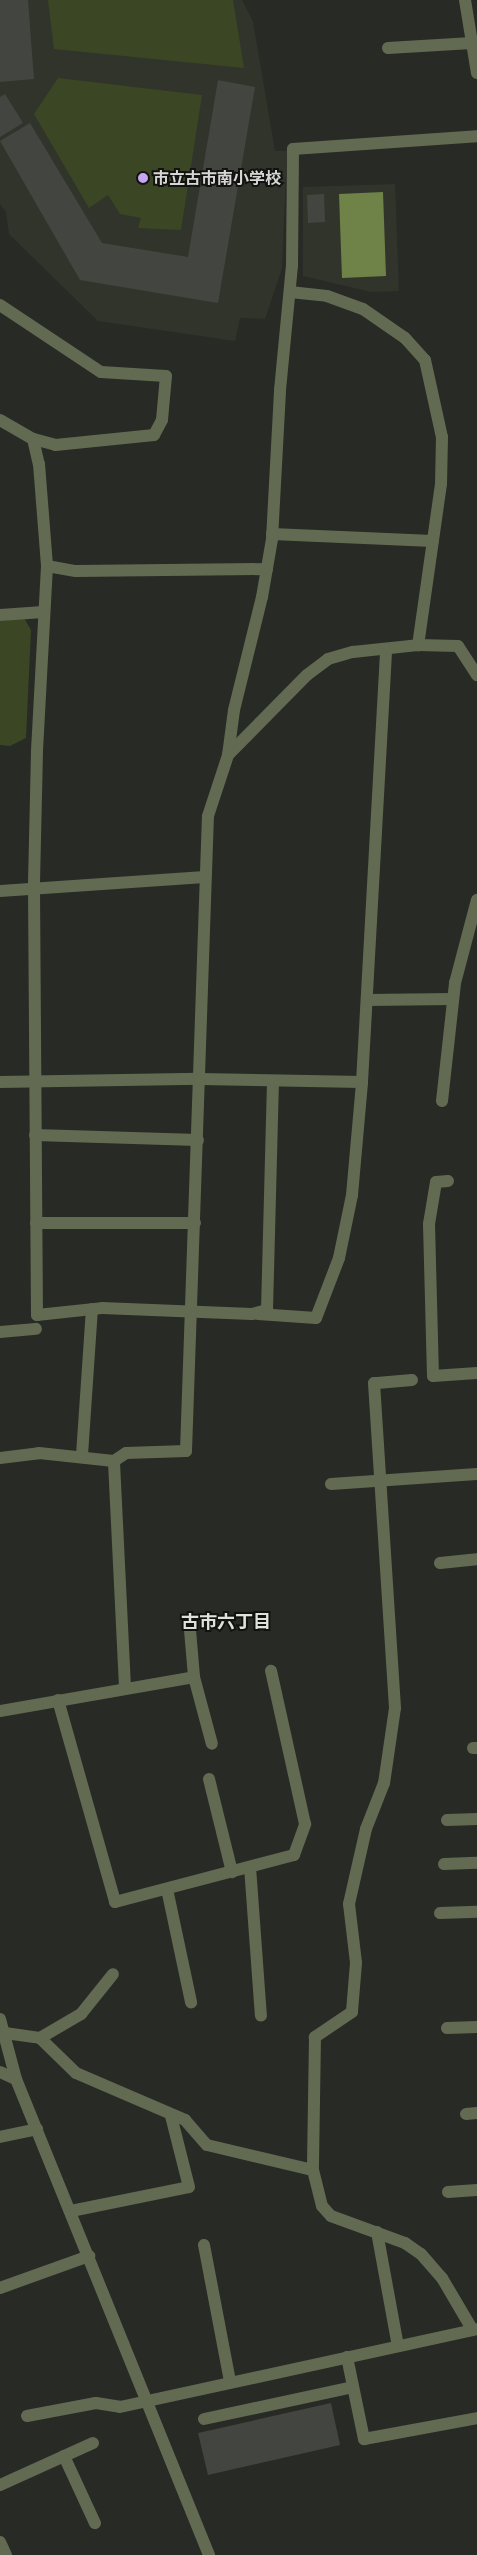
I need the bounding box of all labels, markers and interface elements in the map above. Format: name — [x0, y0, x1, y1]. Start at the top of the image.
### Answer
place label: 市立古市南小学校 — [153, 168, 281, 188]
marker: 市立古市南小学校 — [137, 172, 149, 184]
district label: 古市六丁目 — [181, 1611, 271, 1633]

